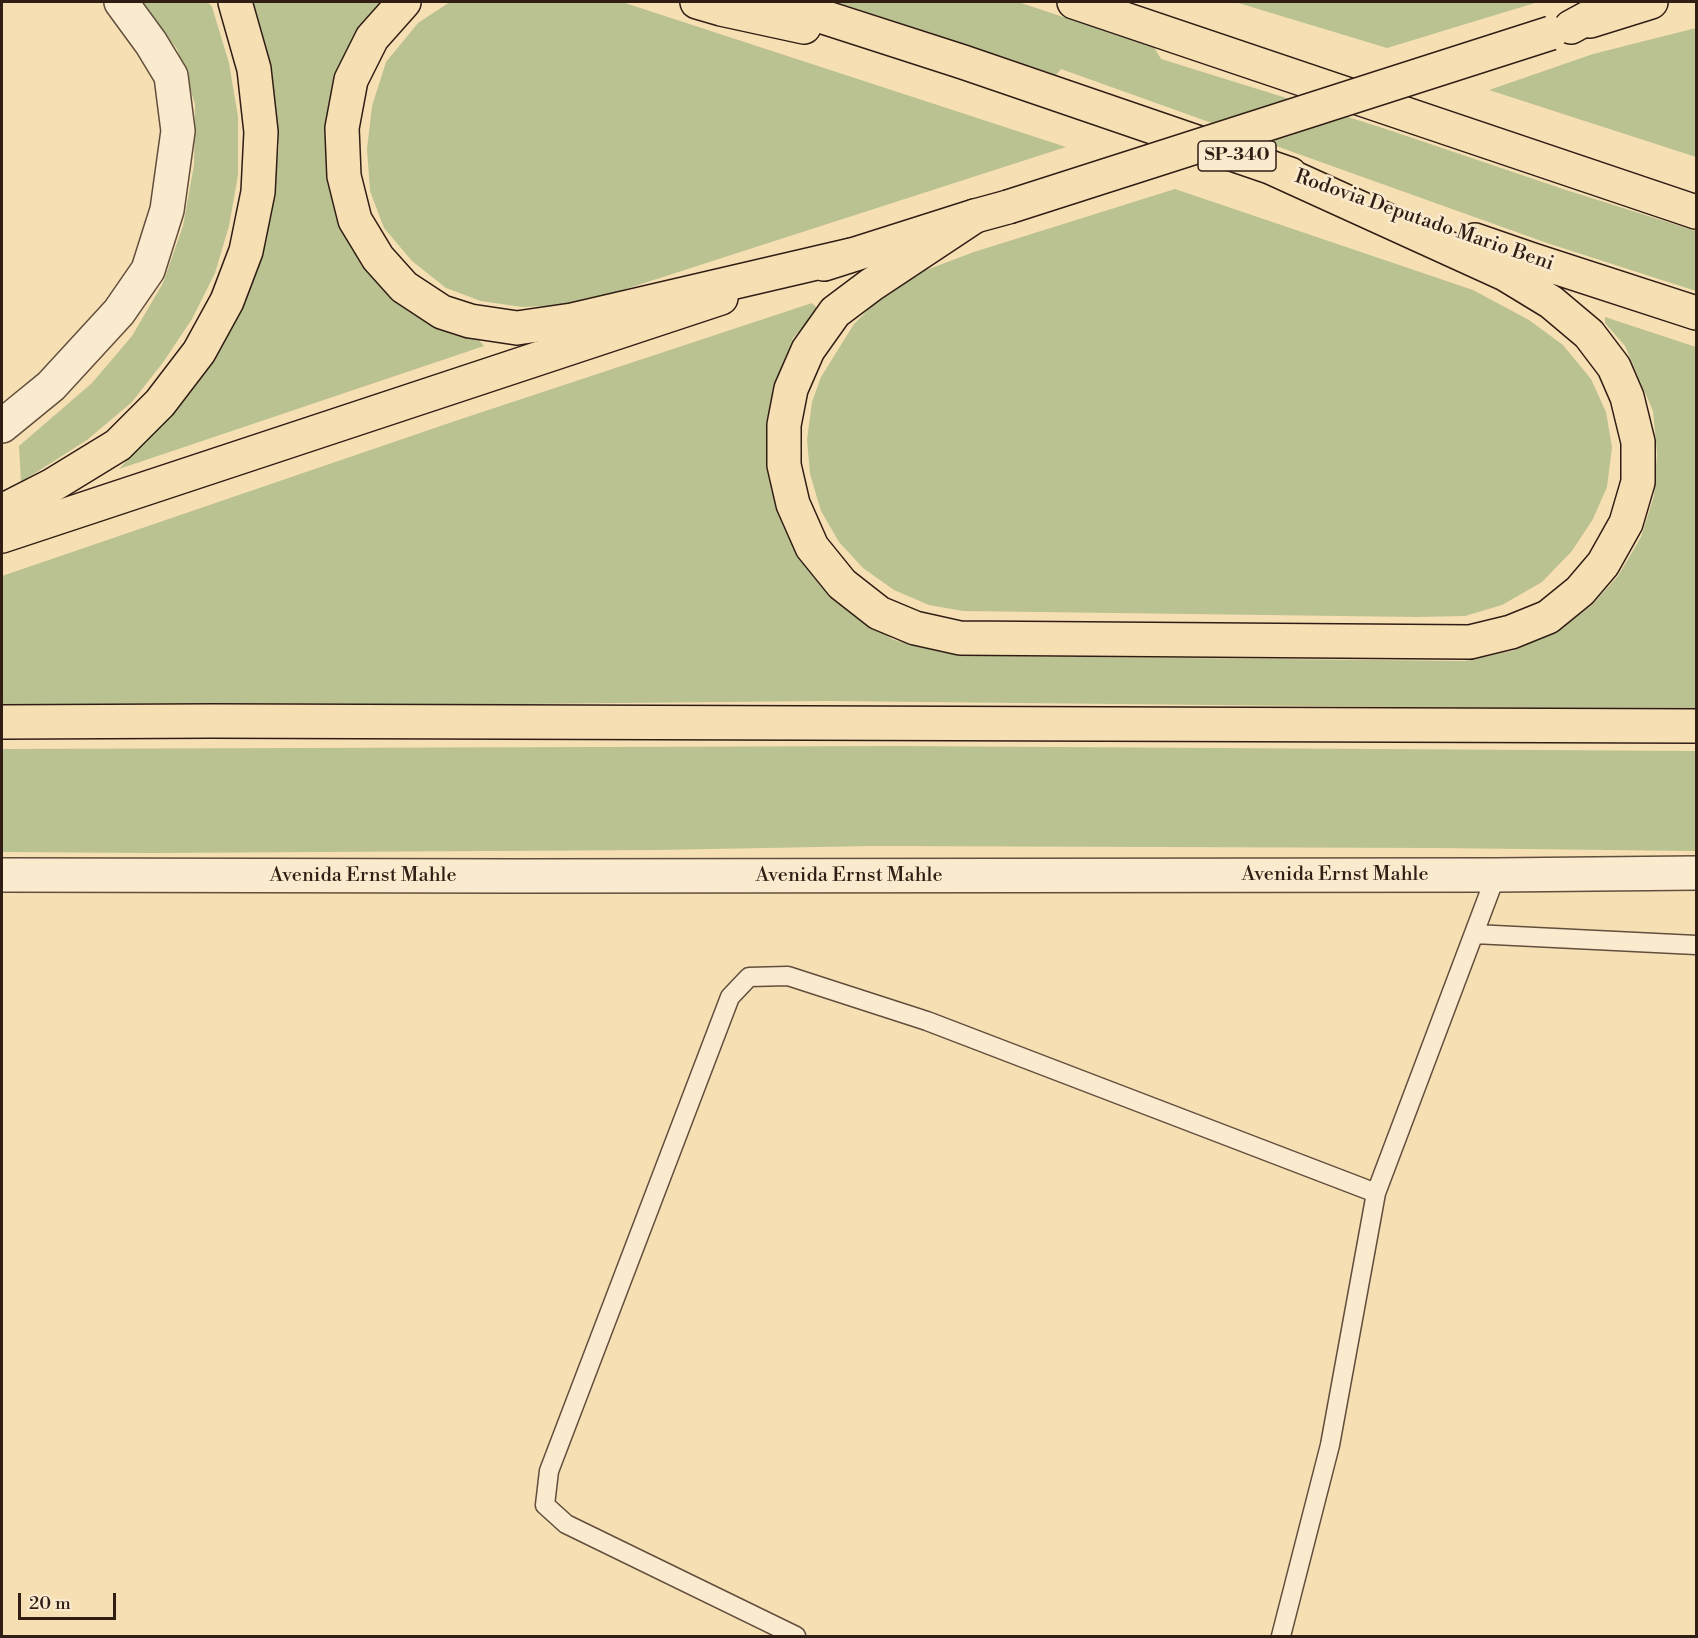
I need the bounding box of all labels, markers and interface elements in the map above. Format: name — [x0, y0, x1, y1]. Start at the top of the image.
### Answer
road number: SP-340 — [1198, 141, 1276, 171]
street label: Rodovia Deputado Mario Beni — [1291, 165, 1557, 277]
street label: Avenida Ernst Mahle — [1241, 863, 1429, 887]
street label: Avenida Ernst Mahle — [269, 864, 457, 888]
street label: Avenida Ernst Mahle — [755, 864, 943, 888]
scale bar — [21, 1581, 118, 1619]
text: 20 m — [29, 1592, 71, 1615]

